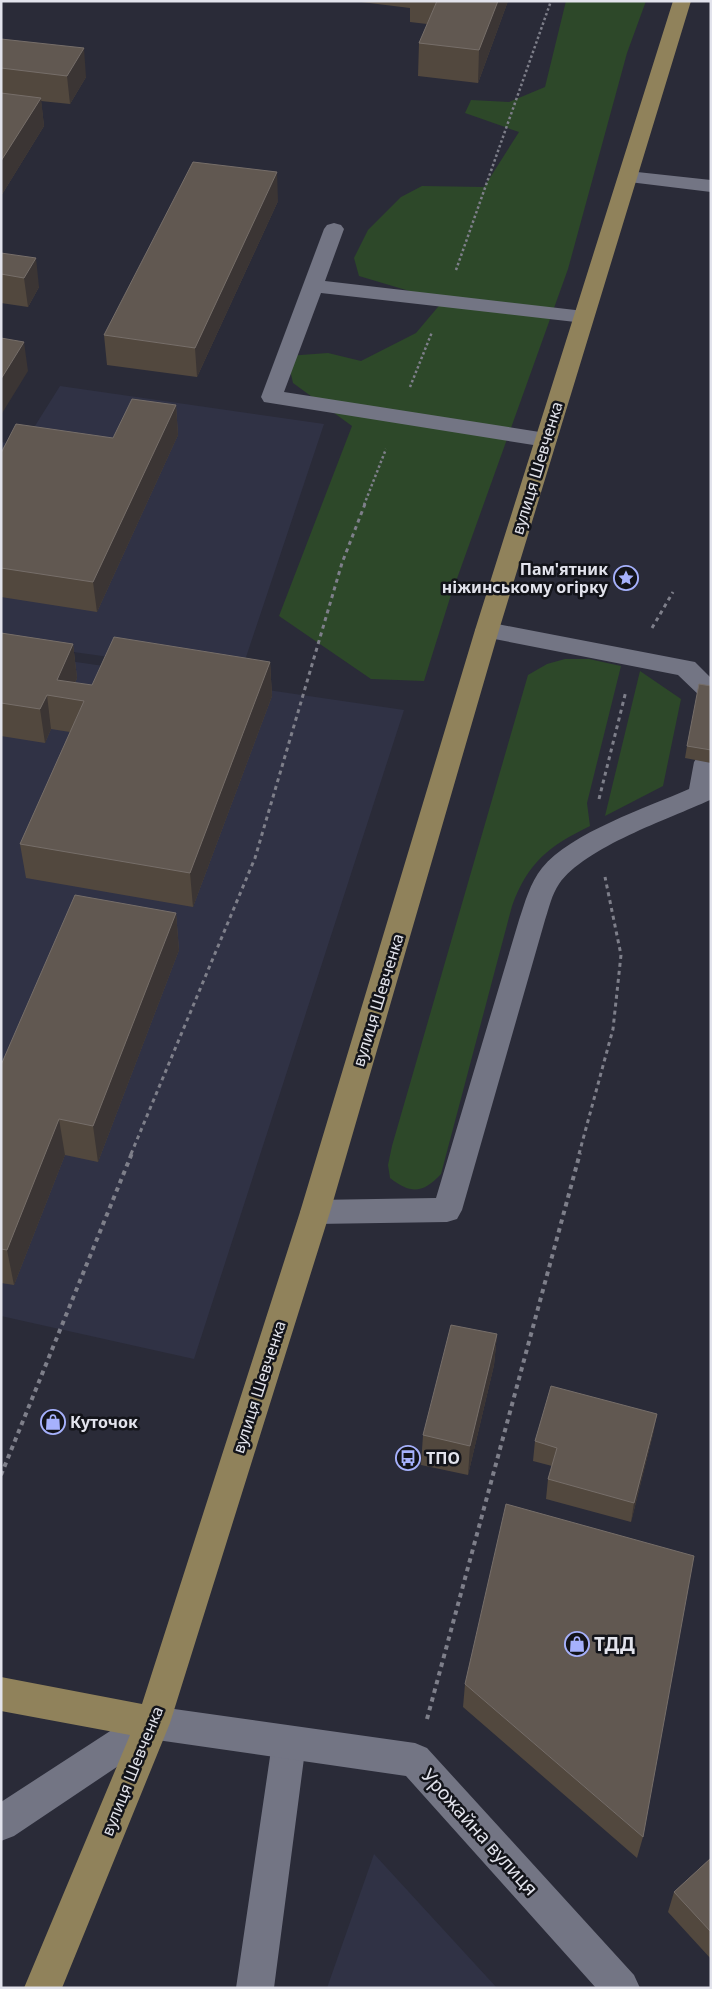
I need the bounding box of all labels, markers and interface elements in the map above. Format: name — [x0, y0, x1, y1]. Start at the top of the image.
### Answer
street label: вулиця Шевченка — [506, 399, 568, 537]
place label: Пам'ятник ніжинському огірку — [442, 558, 609, 598]
place icon: Пам'ятник ніжинському огірку — [613, 565, 639, 591]
street label: вулиця Шевченка — [347, 931, 409, 1069]
street label: вулиця Шевченка — [227, 1318, 291, 1456]
shop icon: Куточок — [40, 1409, 66, 1435]
place label: Куточок — [70, 1411, 138, 1433]
bus stop icon: ТПО — [395, 1445, 421, 1471]
place label: ТПО — [426, 1447, 460, 1469]
shop icon: ТДД — [564, 1631, 590, 1657]
place label: ТДД — [594, 1631, 635, 1657]
street label: вулиця Шевченка — [96, 1703, 168, 1839]
street label: Урожайна вулиця — [416, 1763, 544, 1901]

